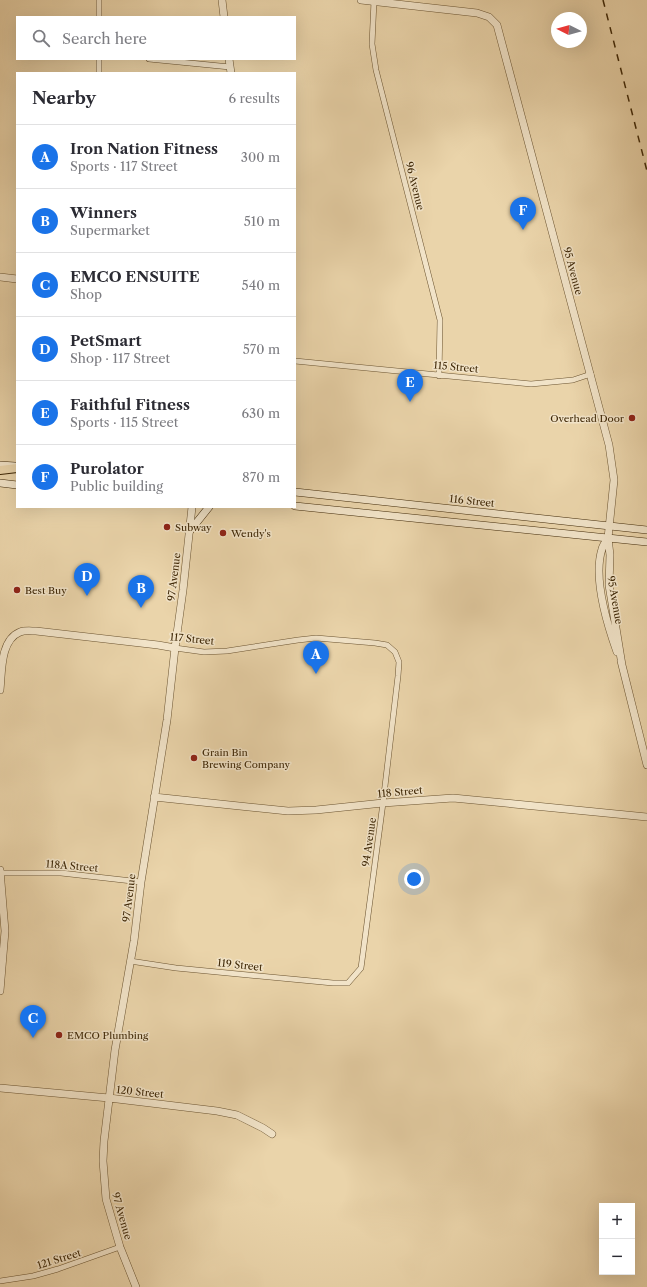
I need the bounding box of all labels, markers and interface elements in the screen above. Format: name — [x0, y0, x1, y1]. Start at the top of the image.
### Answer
north arrow — [551, 12, 587, 48]
search box — [16, 16, 296, 60]
icon: search — [30, 27, 52, 49]
text: Search here — [62, 29, 147, 48]
text: Nearby — [32, 88, 96, 108]
text: 6 results — [229, 90, 280, 106]
text: Iron Nation Fitness — [70, 139, 218, 158]
text: A — [40, 149, 50, 165]
text: 300 m — [241, 149, 280, 165]
text: Sports · 117 Street — [70, 158, 178, 174]
street label: 96 Avenue — [403, 160, 427, 212]
pin: F — [510, 197, 536, 230]
text: Winners — [70, 203, 137, 222]
text: B — [40, 213, 50, 229]
text: 510 m — [244, 213, 280, 229]
text: Supermarket — [70, 222, 150, 238]
street label: 95 Avenue — [560, 246, 586, 297]
text: EMCO ENSUITE — [70, 267, 200, 286]
text: C — [40, 277, 50, 293]
text: 540 m — [242, 277, 280, 293]
text: Shop — [70, 286, 102, 302]
text: PetSmart — [70, 331, 142, 350]
text: D — [39, 341, 51, 357]
text: 570 m — [243, 341, 280, 357]
text: Shop · 117 Street — [70, 350, 170, 366]
street label: 115 Street — [433, 359, 479, 375]
pin: E — [397, 369, 423, 402]
text: Faithful Fitness — [70, 395, 190, 414]
text: E — [40, 405, 50, 421]
text: 630 m — [241, 405, 280, 421]
place label: Overhead Door — [550, 412, 625, 425]
marker: Overhead Door — [627, 413, 637, 423]
text: Sports · 115 Street — [70, 414, 178, 430]
text: Purolator — [70, 459, 144, 478]
text: F — [41, 469, 49, 485]
text: 870 m — [242, 469, 280, 485]
text: Public building — [70, 478, 163, 494]
street label: 116 Street — [449, 492, 496, 510]
place label: Subway — [175, 521, 212, 534]
marker: Subway — [162, 522, 172, 532]
place label: Wendy's — [230, 527, 271, 540]
marker: Wendy's — [218, 528, 228, 538]
street label: 97 Avenue — [165, 552, 183, 602]
pin: D — [74, 563, 100, 596]
pin: B — [128, 575, 154, 608]
street label: 95 Avenue — [604, 575, 626, 626]
place label: Best Buy — [25, 584, 67, 597]
marker: Best Buy — [12, 585, 22, 595]
street label: 117 Street — [169, 630, 215, 648]
pin: A — [303, 641, 329, 674]
place label: Grain Bin Brewing Company — [202, 746, 291, 771]
marker: Grain Bin Brewing Company — [189, 753, 199, 763]
street label: 118 Street — [377, 784, 424, 800]
street label: 94 Avenue — [359, 816, 379, 867]
street label: 118A Street — [45, 857, 99, 875]
your location — [404, 869, 424, 889]
street label: 97 Avenue — [120, 873, 138, 923]
street label: 119 Street — [217, 956, 264, 974]
pin: C — [20, 1005, 46, 1038]
place label: EMCO Plumbing — [67, 1029, 149, 1042]
marker: EMCO Plumbing — [54, 1030, 64, 1040]
street label: 120 Street — [116, 1083, 165, 1101]
street label: 97 Avenue — [109, 1191, 135, 1242]
map controls — [599, 1203, 635, 1275]
button: + — [599, 1203, 635, 1239]
button: − — [599, 1239, 635, 1275]
street label: 121 Street — [36, 1246, 83, 1272]

